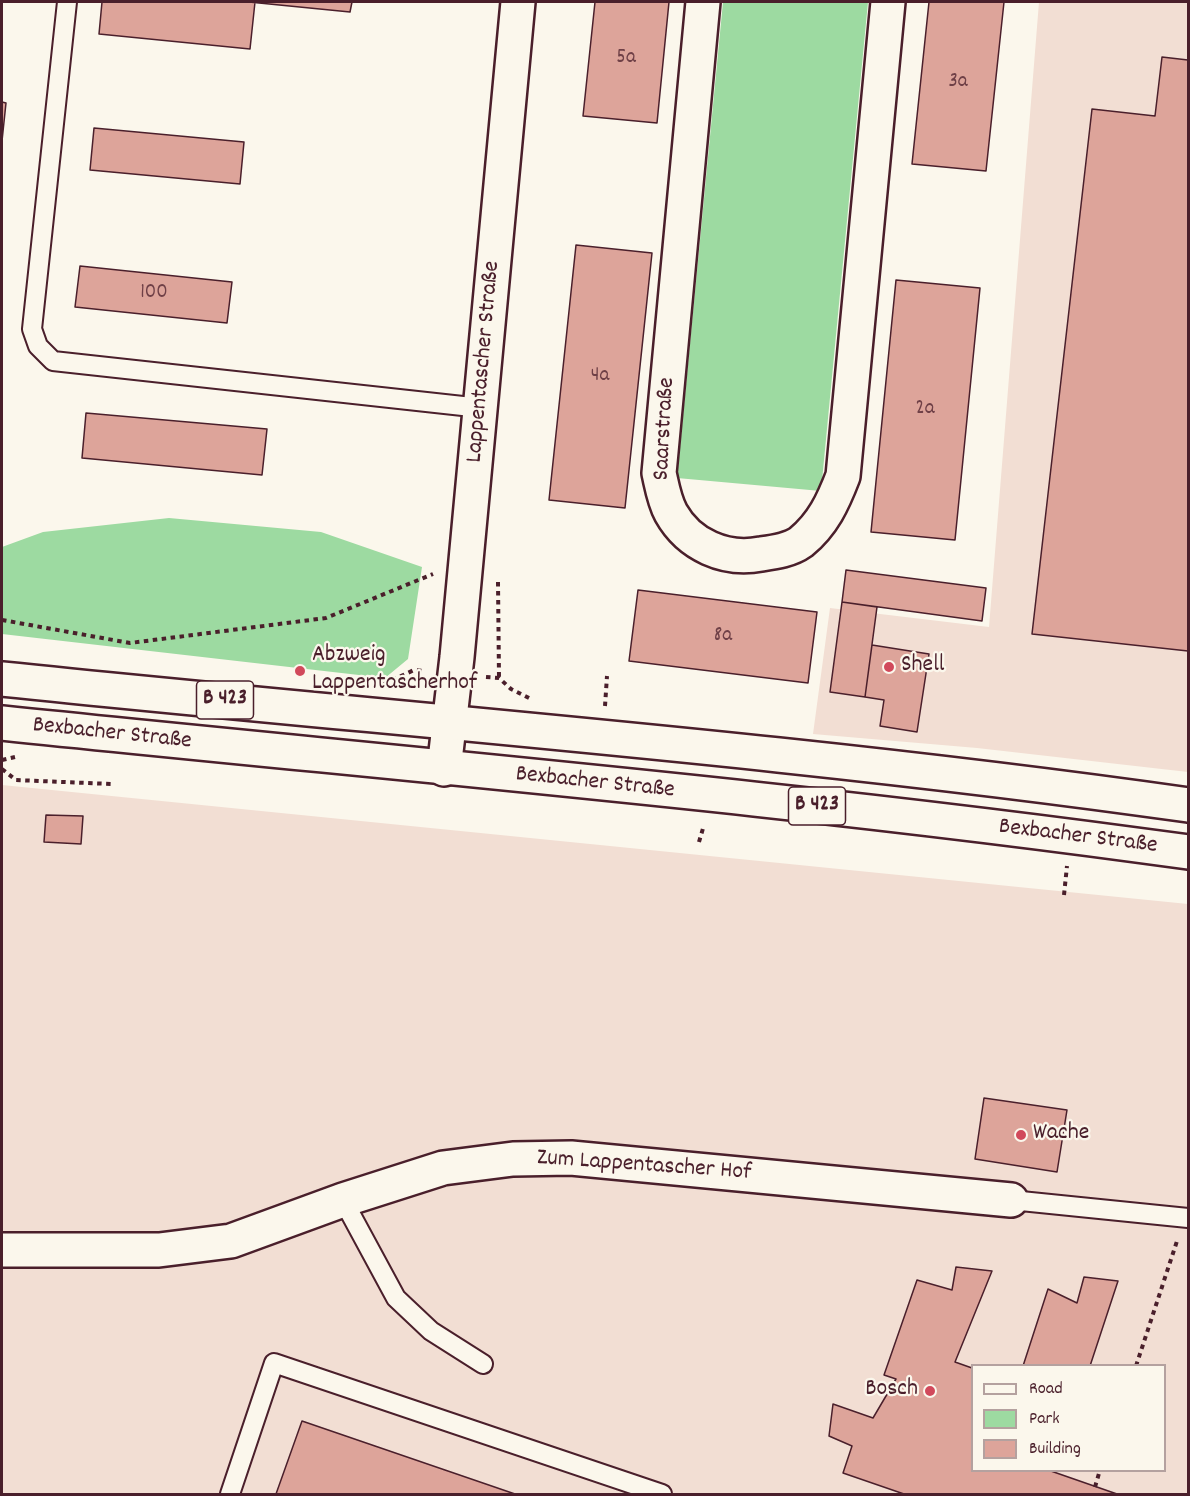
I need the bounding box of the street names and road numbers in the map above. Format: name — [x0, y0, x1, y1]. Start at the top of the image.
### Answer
street label: Lappentascher Straße — [462, 260, 508, 464]
street label: Saarstraße — [649, 377, 683, 481]
road number: B 423 — [196, 681, 254, 719]
street label: Bexbacher Straße — [31, 712, 193, 758]
street label: Bexbacher Straße — [514, 761, 676, 807]
road number: B 423 — [788, 787, 846, 825]
street label: Bexbacher Straße — [997, 814, 1159, 862]
street label: Zum Lappentascher Hof — [536, 1145, 752, 1189]

